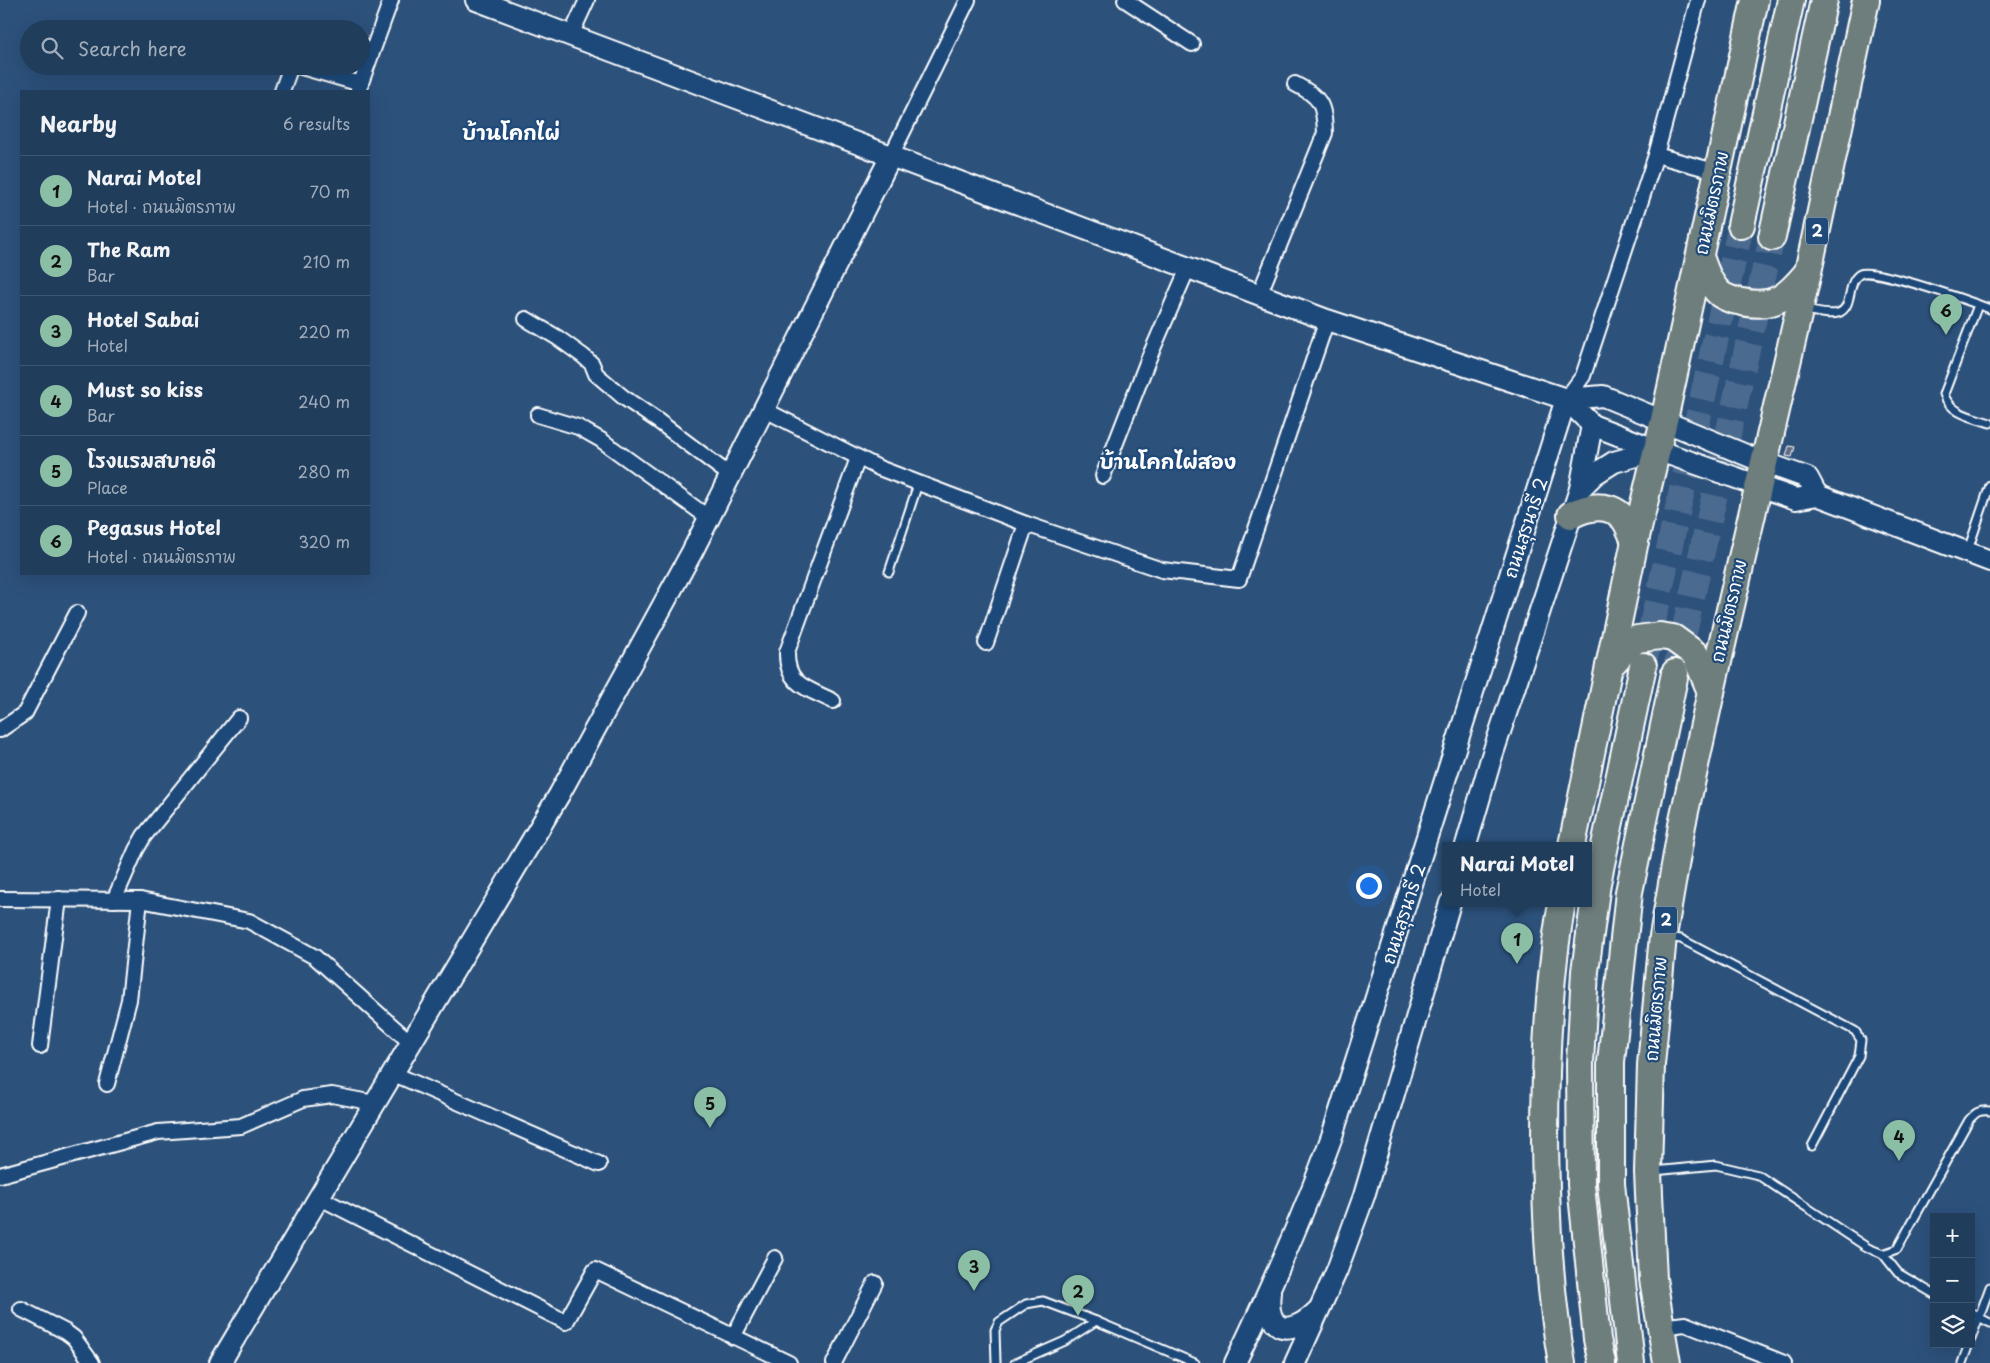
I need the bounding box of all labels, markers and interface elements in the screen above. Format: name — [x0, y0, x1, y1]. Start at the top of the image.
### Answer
search box — [20, 20, 370, 75]
icon: search — [38, 34, 66, 62]
text: Search here — [78, 34, 187, 62]
text: Nearby — [40, 107, 117, 139]
text: 6 results — [283, 111, 350, 135]
district label: บ้านโคกไผ่ — [462, 117, 560, 147]
street label: ถนนมิตรภาพ — [1686, 148, 1735, 257]
text: Narai Motel — [87, 163, 201, 191]
text: 1 — [52, 179, 60, 203]
text: 70 m — [310, 179, 350, 203]
text: Hotel · ถนนมิตรภาพ — [87, 194, 236, 218]
road number: 2 — [1806, 218, 1828, 245]
text: The Ram — [87, 235, 171, 263]
text: 2 — [50, 249, 62, 273]
text: 210 m — [302, 249, 350, 273]
text: Bar — [87, 263, 115, 287]
pin: 6 — [1930, 294, 1962, 335]
text: Hotel Sabai — [87, 305, 199, 333]
text: 3 — [51, 319, 61, 343]
text: 220 m — [299, 319, 350, 343]
text: Hotel — [87, 333, 128, 357]
text: Must so kiss — [87, 375, 203, 403]
text: 4 — [51, 389, 61, 413]
text: 240 m — [298, 389, 350, 413]
text: Bar — [87, 403, 115, 427]
text: โรงแรมสบายดี — [87, 446, 216, 474]
district label: บ้านโคกไผ่สอง — [1100, 446, 1236, 476]
text: 5 — [51, 459, 61, 483]
text: 280 m — [298, 459, 350, 483]
street label: ถนนสุรนารี 2 — [1496, 474, 1555, 582]
text: Place — [87, 475, 128, 499]
text: Pegasus Hotel — [87, 513, 221, 541]
text: 6 — [50, 529, 62, 553]
text: 320 m — [299, 529, 350, 553]
text: Hotel · ถนนมิตรภาพ — [87, 544, 236, 568]
street label: ถนนมิตรภาพ — [1703, 556, 1753, 665]
popup — [1442, 842, 1592, 907]
text: Narai Motel — [1460, 849, 1574, 877]
street label: ถนนสุรนารี 2 — [1374, 860, 1433, 968]
your location — [1356, 873, 1382, 899]
text: Hotel — [1460, 877, 1501, 901]
road number: 2 — [1655, 906, 1677, 934]
pin: 1 — [1501, 923, 1533, 964]
street label: ถนนมิตรภาพ — [1636, 955, 1673, 1062]
pin: 5 — [694, 1087, 726, 1128]
pin: 4 — [1883, 1120, 1915, 1161]
map controls — [1930, 1213, 1975, 1348]
button: + — [1930, 1213, 1975, 1258]
pin: 3 — [958, 1250, 990, 1291]
button: − — [1930, 1258, 1975, 1303]
pin: 2 — [1062, 1275, 1094, 1316]
button: layers — [1930, 1303, 1975, 1348]

